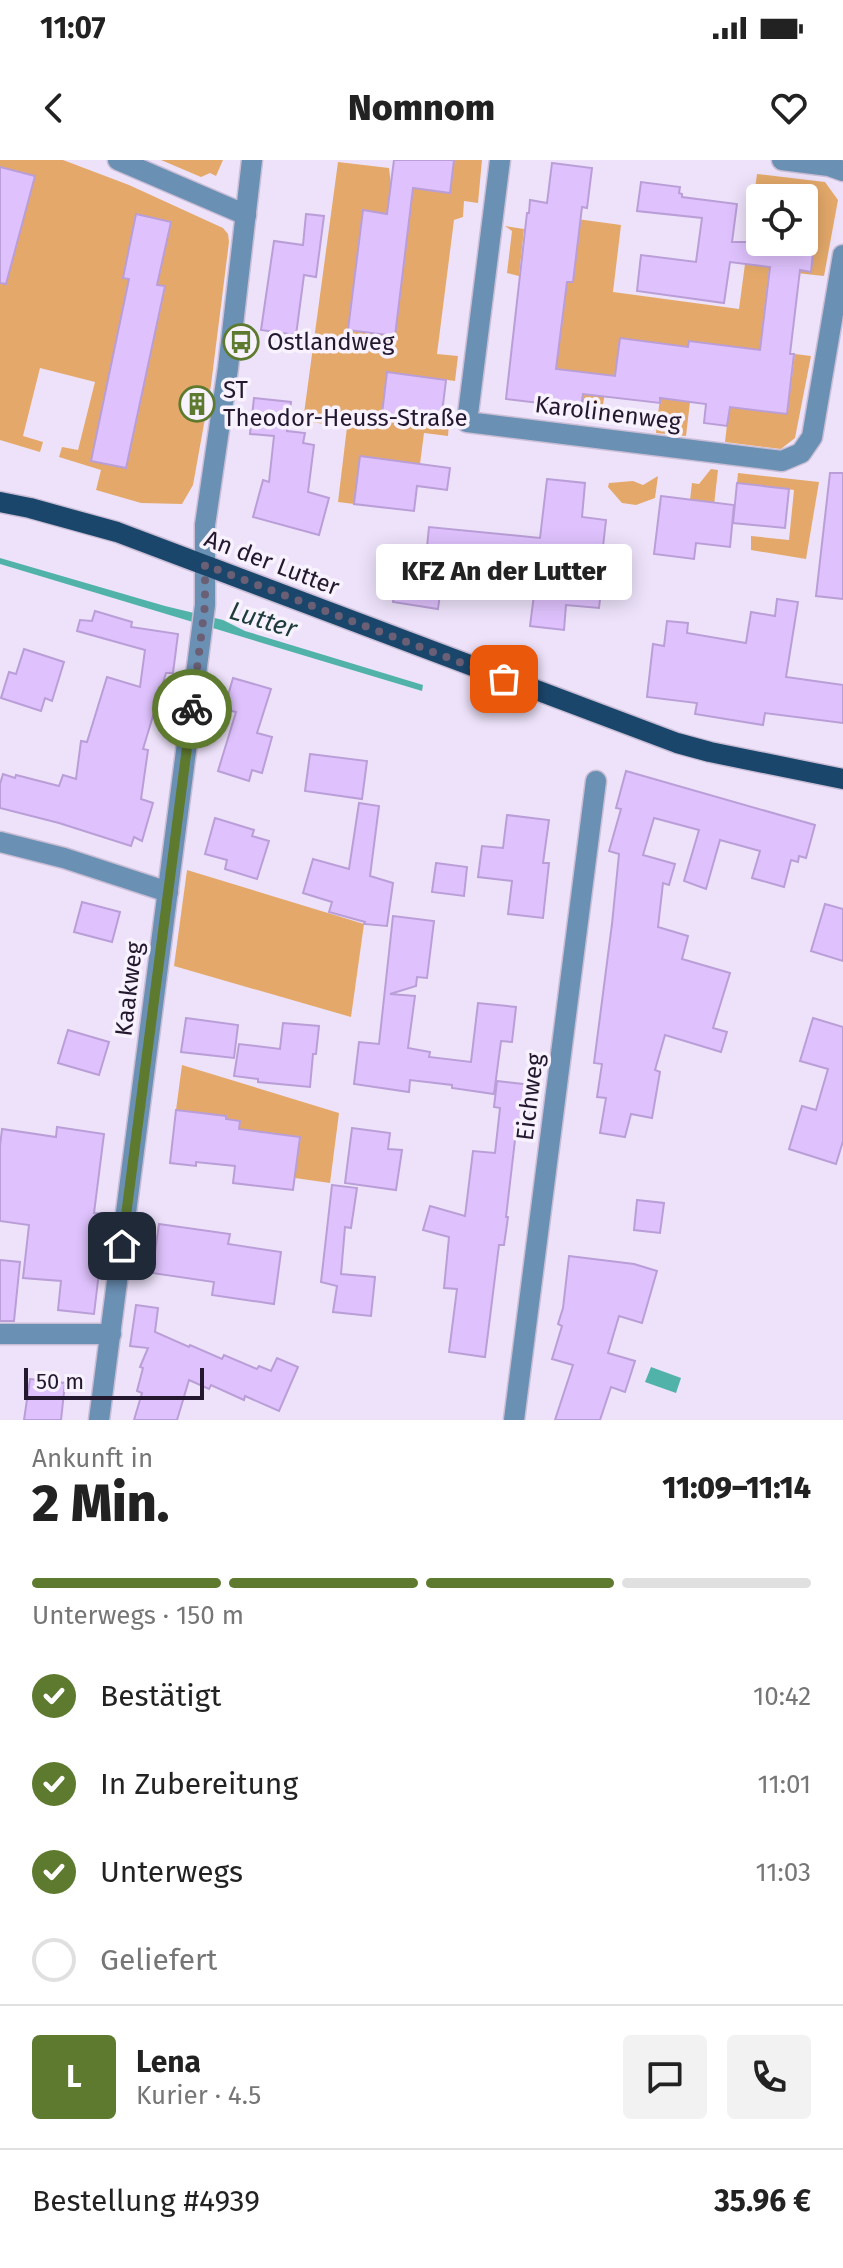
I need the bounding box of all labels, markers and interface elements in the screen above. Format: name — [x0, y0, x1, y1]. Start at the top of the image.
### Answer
text: 11:07 — [40, 10, 106, 46]
icon: back — [32, 86, 76, 130]
text: Nomnom — [348, 86, 495, 130]
icon: heart — [767, 86, 811, 130]
map controls — [746, 184, 818, 256]
button: locate — [746, 184, 818, 256]
bus stop icon: Ostlandweg — [222, 323, 260, 361]
place label: Ostlandweg — [267, 328, 395, 356]
place label: ST Theodor-Heuss-Straße — [223, 376, 468, 432]
building icon: ST Theodor-Heuss-Straße — [178, 385, 216, 423]
street label: Karolinenweg — [533, 390, 683, 436]
street label: An der Lutter — [201, 524, 344, 602]
callout: KFZ An der Lutter — [376, 543, 632, 599]
text: KFZ An der Lutter — [402, 556, 606, 587]
water label: Lutter — [226, 595, 301, 645]
pin — [470, 645, 538, 713]
icon: bag — [482, 657, 526, 701]
courier — [152, 669, 232, 749]
icon: bike — [170, 687, 214, 731]
street label: Kaakweg — [109, 940, 149, 1038]
street label: Eichweg — [511, 1051, 549, 1142]
pin — [88, 1212, 156, 1280]
icon: home — [100, 1224, 144, 1268]
scale bar — [24, 1364, 204, 1400]
text: 50 m — [36, 1368, 84, 1395]
text: Ankunft in — [32, 1443, 153, 1474]
text: 11:09–11:14 — [662, 1470, 811, 1506]
text: 2 Min. — [32, 1472, 169, 1535]
text: Unterwegs · 150 m — [32, 1600, 244, 1631]
icon: check — [32, 1674, 76, 1718]
text: Bestätigt — [100, 1678, 221, 1714]
text: 10:42 — [753, 1681, 811, 1712]
icon: check — [32, 1762, 76, 1806]
text: In Zubereitung — [100, 1766, 298, 1802]
text: 11:01 — [757, 1769, 811, 1800]
icon: check — [32, 1850, 76, 1894]
text: Unterwegs — [100, 1854, 243, 1890]
text: 11:03 — [755, 1857, 811, 1888]
text: Geliefert — [100, 1942, 217, 1978]
button: chat — [623, 2035, 707, 2119]
button: phone — [727, 2035, 811, 2119]
text: Lena — [136, 2044, 201, 2080]
text: L — [66, 2059, 82, 2095]
text: Kurier · 4.5 — [136, 2080, 261, 2111]
text: Bestellung #4939 — [32, 2183, 260, 2219]
text: 35.96 € — [714, 2183, 811, 2219]

